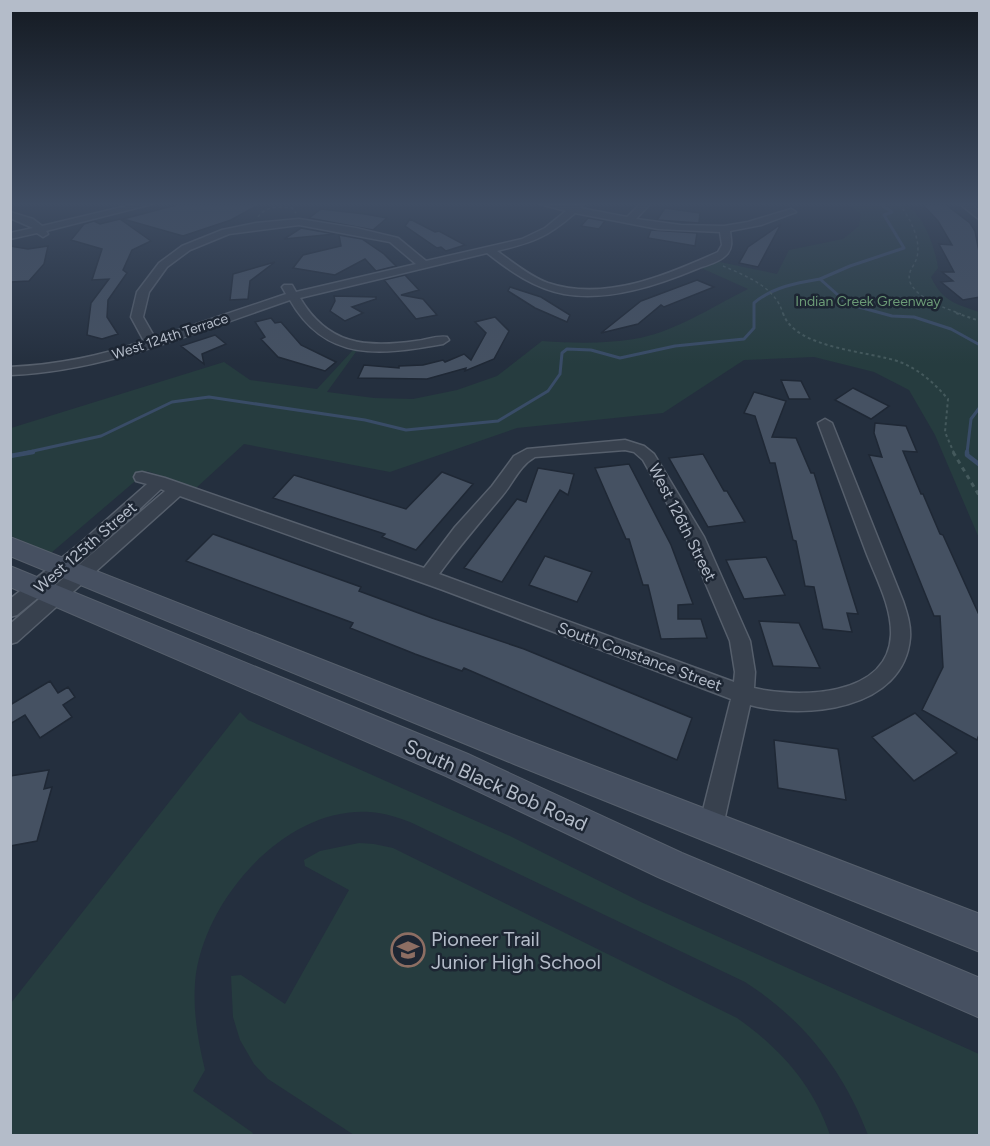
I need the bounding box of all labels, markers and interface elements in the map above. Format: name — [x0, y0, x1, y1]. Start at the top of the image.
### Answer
park label: Indian Creek Greenway — [795, 293, 941, 310]
street label: West 124th Terrace — [110, 310, 231, 363]
street label: West 126th Street — [645, 460, 720, 584]
street label: West 125th Street — [30, 498, 140, 597]
street label: South Constance Street — [555, 618, 725, 695]
street label: South Black Bob Road — [401, 734, 591, 836]
place label: Pioneer Trail Junior High School — [431, 927, 601, 974]
school or university icon: Pioneer Trail Junior High School — [390, 932, 426, 968]

